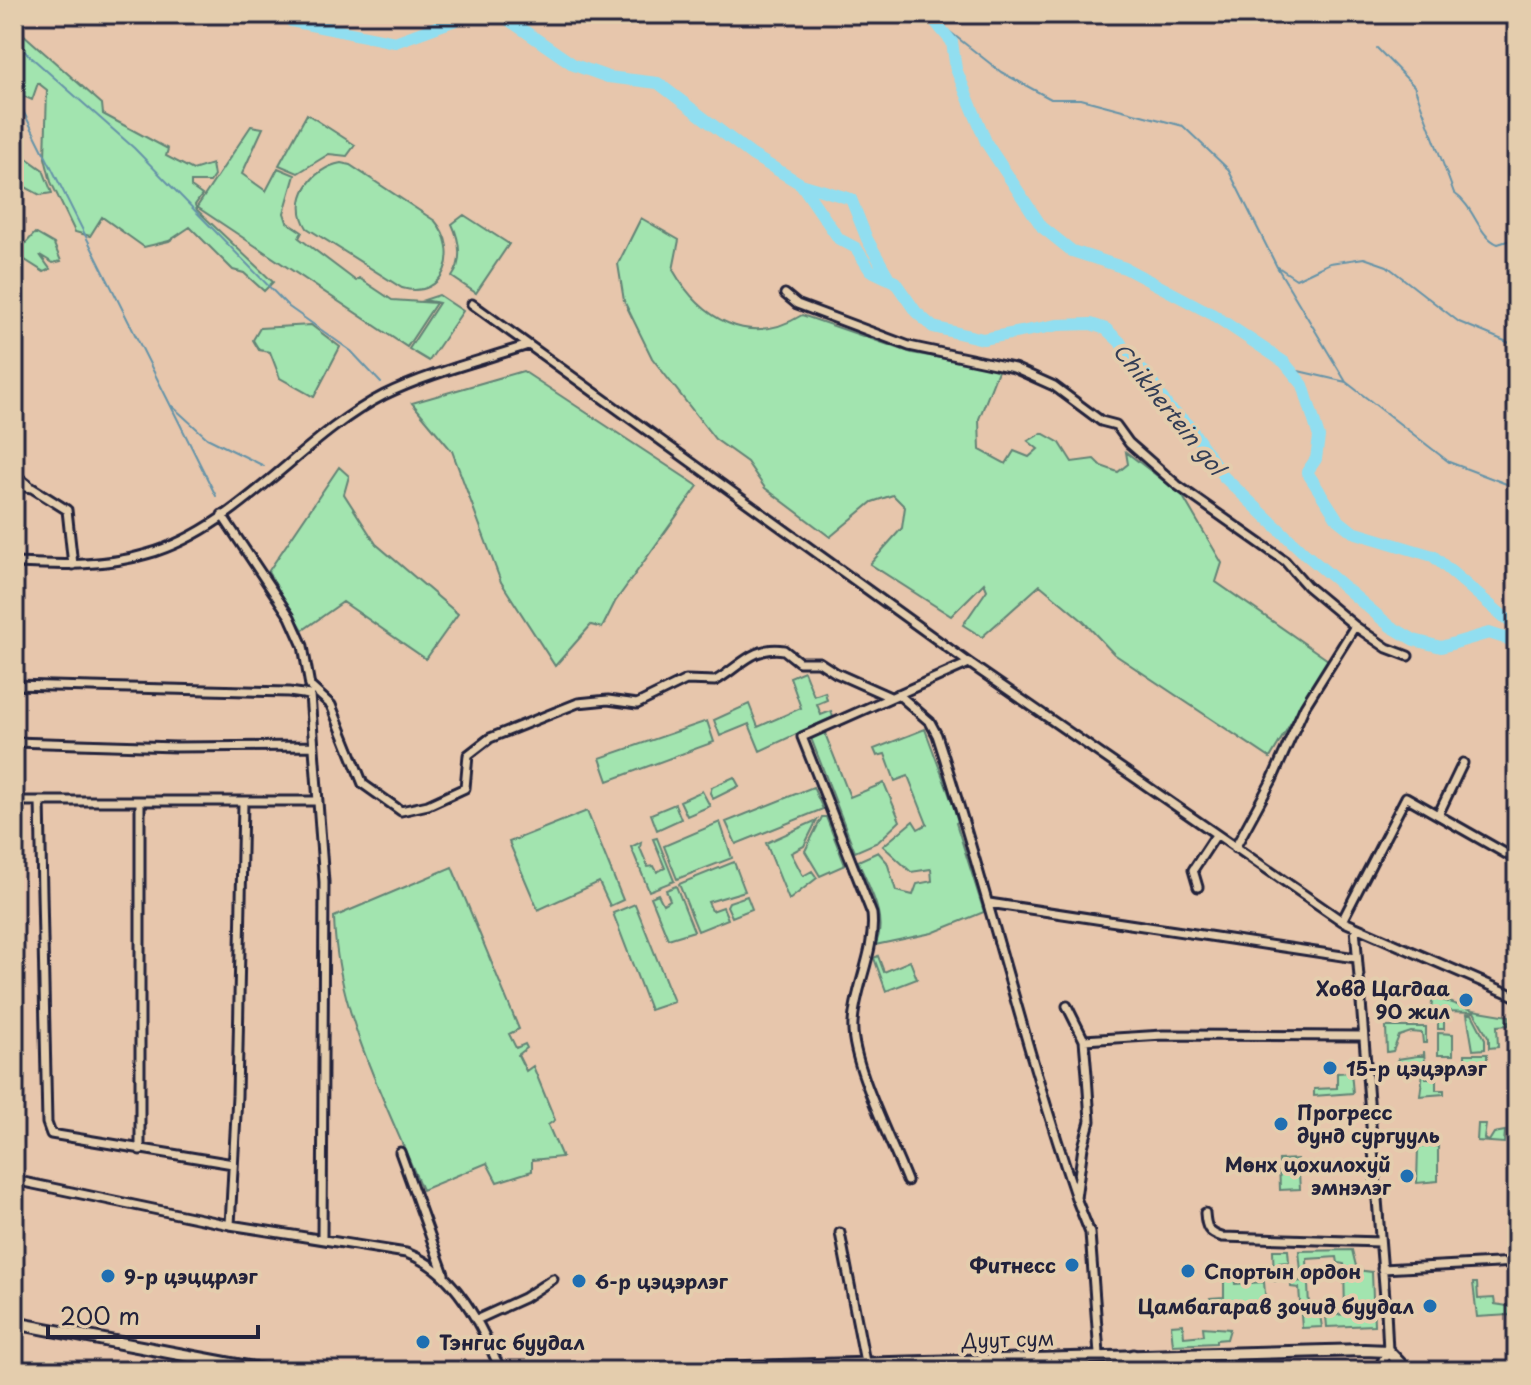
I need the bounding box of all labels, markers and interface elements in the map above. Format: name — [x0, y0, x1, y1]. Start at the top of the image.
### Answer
water label: Chikhertein gol — [1106, 335, 1236, 484]
place label: Ховд Цагдаа 90 жил — [1316, 973, 1450, 1026]
marker: Ховд Цагдаа 90 жил — [1457, 991, 1475, 1009]
place label: 15-р цэцэрлэг — [1346, 1053, 1487, 1083]
marker: 15-р цэцэрлэг — [1321, 1059, 1339, 1077]
place label: Прогресс дунд сургууль — [1297, 1097, 1440, 1150]
marker: Прогресс дунд сургууль — [1272, 1115, 1290, 1133]
place label: Мөнх цохилохуй эмнэлэг — [1225, 1149, 1392, 1202]
marker: Мөнх цохилохуй эмнэлэг — [1398, 1167, 1416, 1185]
place label: Фитнесс — [970, 1250, 1056, 1280]
marker: Фитнесс — [1063, 1256, 1081, 1274]
place label: Спортын ордон — [1204, 1256, 1361, 1286]
place label: 9-р цэццрлэг — [124, 1261, 258, 1291]
marker: Спортын ордон — [1179, 1262, 1197, 1280]
place label: 6-р цэцэрлэг — [595, 1266, 728, 1296]
marker: 9-р цэццрлэг — [99, 1267, 117, 1285]
marker: 6-р цэцэрлэг — [570, 1272, 588, 1290]
scale bar — [48, 1289, 258, 1339]
place label: Цамбагарав зочид буудал — [1138, 1291, 1414, 1321]
text: 200 m — [60, 1297, 140, 1333]
marker: Цамбагарав зочид буудал — [1421, 1297, 1439, 1315]
street label: Дуут сум — [960, 1322, 1055, 1356]
place label: Тэнгис буудал — [439, 1327, 585, 1357]
marker: Тэнгис буудал — [414, 1333, 432, 1351]

